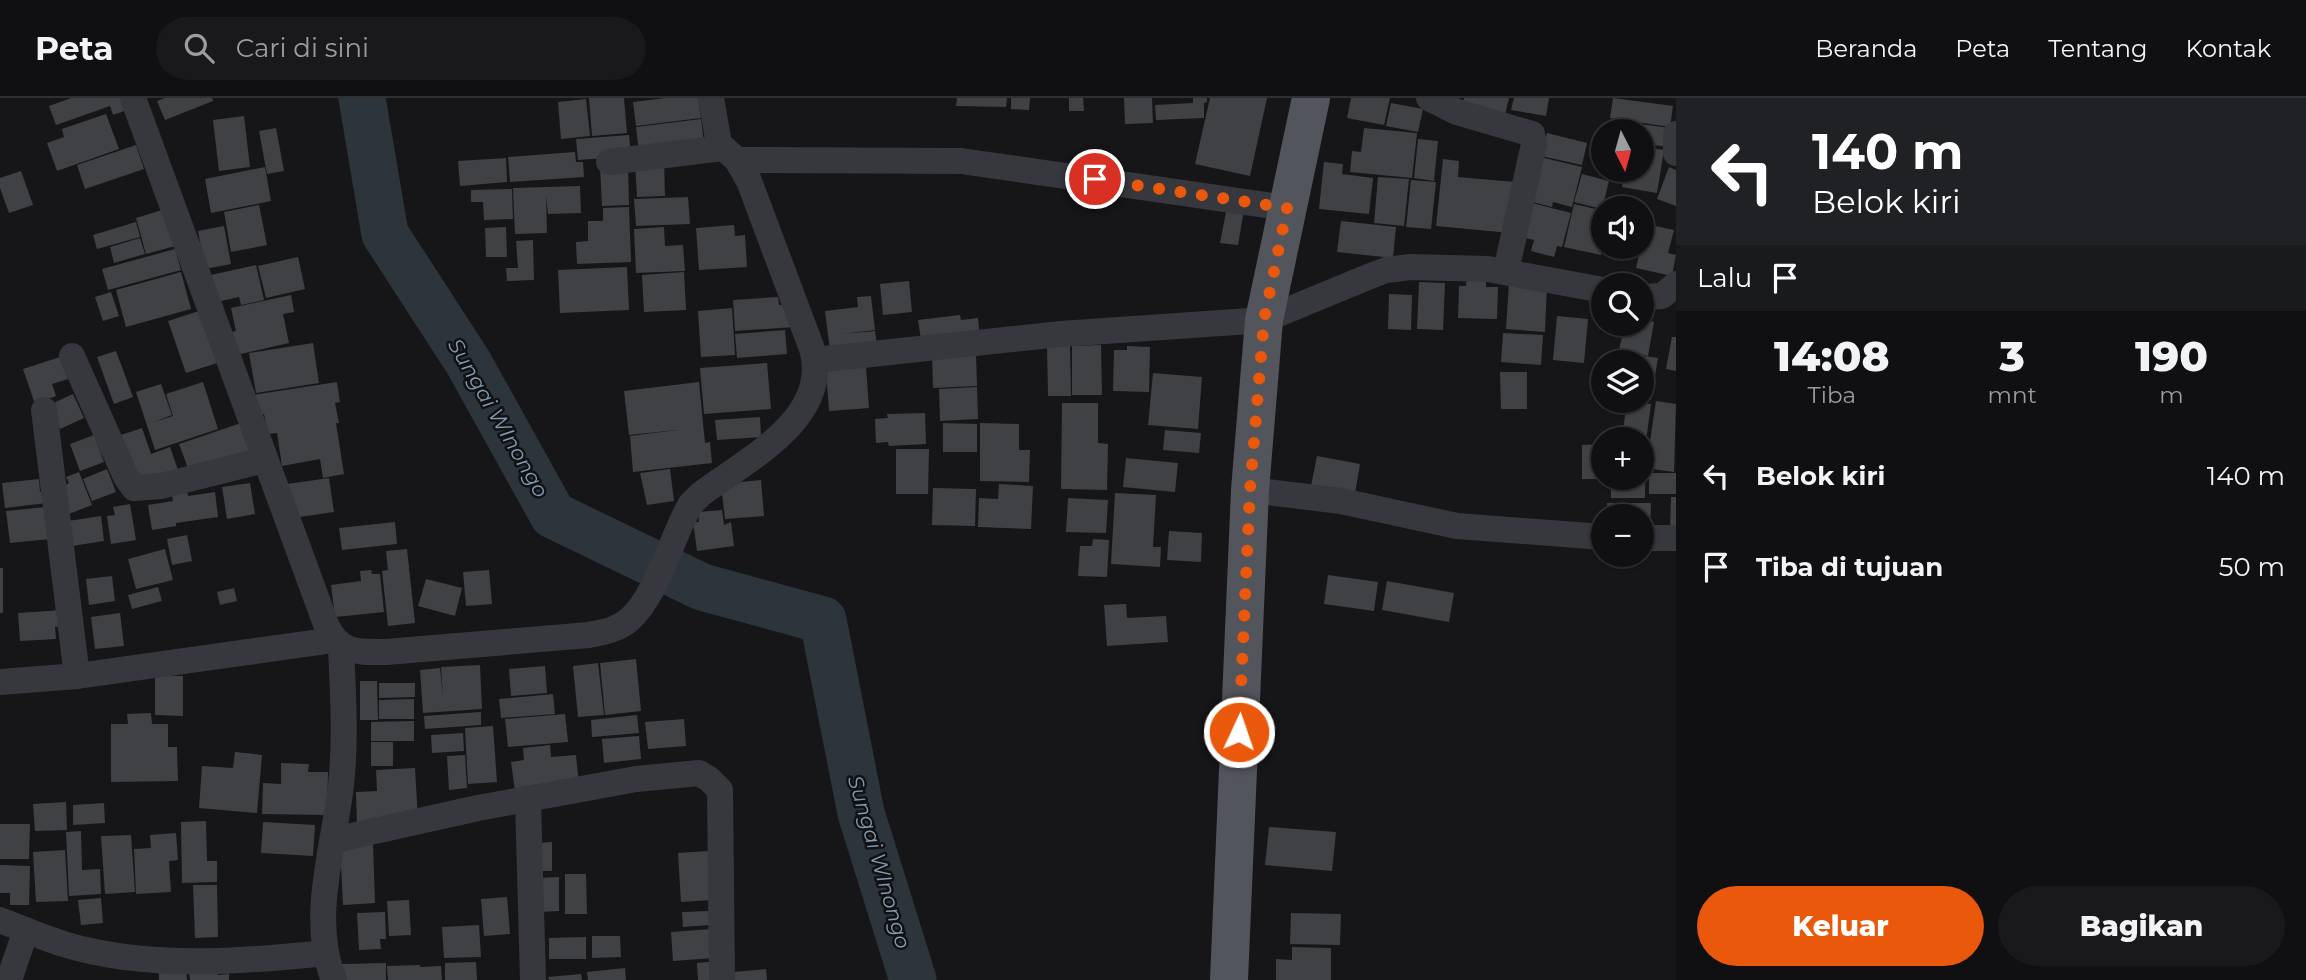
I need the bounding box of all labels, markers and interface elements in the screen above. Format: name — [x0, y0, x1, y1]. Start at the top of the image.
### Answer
search box — [156, 17, 646, 80]
text: Peta — [35, 28, 114, 68]
icon: search — [180, 29, 218, 67]
text: Cari di sini — [236, 32, 369, 64]
text: Beranda — [1815, 34, 1917, 63]
text: Peta — [1955, 34, 2010, 63]
text: Tentang — [2048, 34, 2147, 63]
text: Kontak — [2185, 34, 2271, 63]
north arrow — [1591, 119, 1654, 182]
map controls — [1591, 119, 1654, 567]
text: 140 m — [1812, 122, 1964, 181]
icon: left — [1697, 126, 1788, 217]
pin — [1065, 149, 1125, 209]
icon: arrive — [1076, 160, 1114, 198]
text: Belok kiri — [1812, 182, 1961, 221]
button: sound — [1591, 196, 1654, 259]
icon: arrive — [1766, 259, 1804, 297]
text: Lalu — [1697, 262, 1752, 294]
button: search — [1591, 273, 1654, 336]
text: 14:08 — [1774, 330, 1890, 382]
text: 3 — [2000, 330, 2025, 382]
text: 190 — [2135, 330, 2208, 382]
water label: Sungai WInongo — [443, 334, 554, 502]
button: layers — [1591, 350, 1654, 413]
text: Tiba — [1808, 381, 1856, 409]
text: mnt — [1988, 381, 2037, 409]
text: m — [2159, 381, 2184, 409]
button: + — [1591, 427, 1654, 490]
icon: left — [1697, 457, 1735, 495]
text: Belok kiri — [1756, 460, 1885, 492]
text: 140 m — [2207, 460, 2285, 492]
button: − — [1591, 504, 1654, 567]
icon: arrive — [1697, 548, 1735, 586]
text: Tiba di tujuan — [1756, 551, 1943, 583]
text: 50 m — [2219, 551, 2285, 583]
position arrow — [1202, 695, 1276, 769]
water label: Sungai WInongo — [843, 772, 916, 951]
button: Keluar — [1697, 886, 1984, 966]
button: Bagikan — [1998, 886, 2285, 966]

